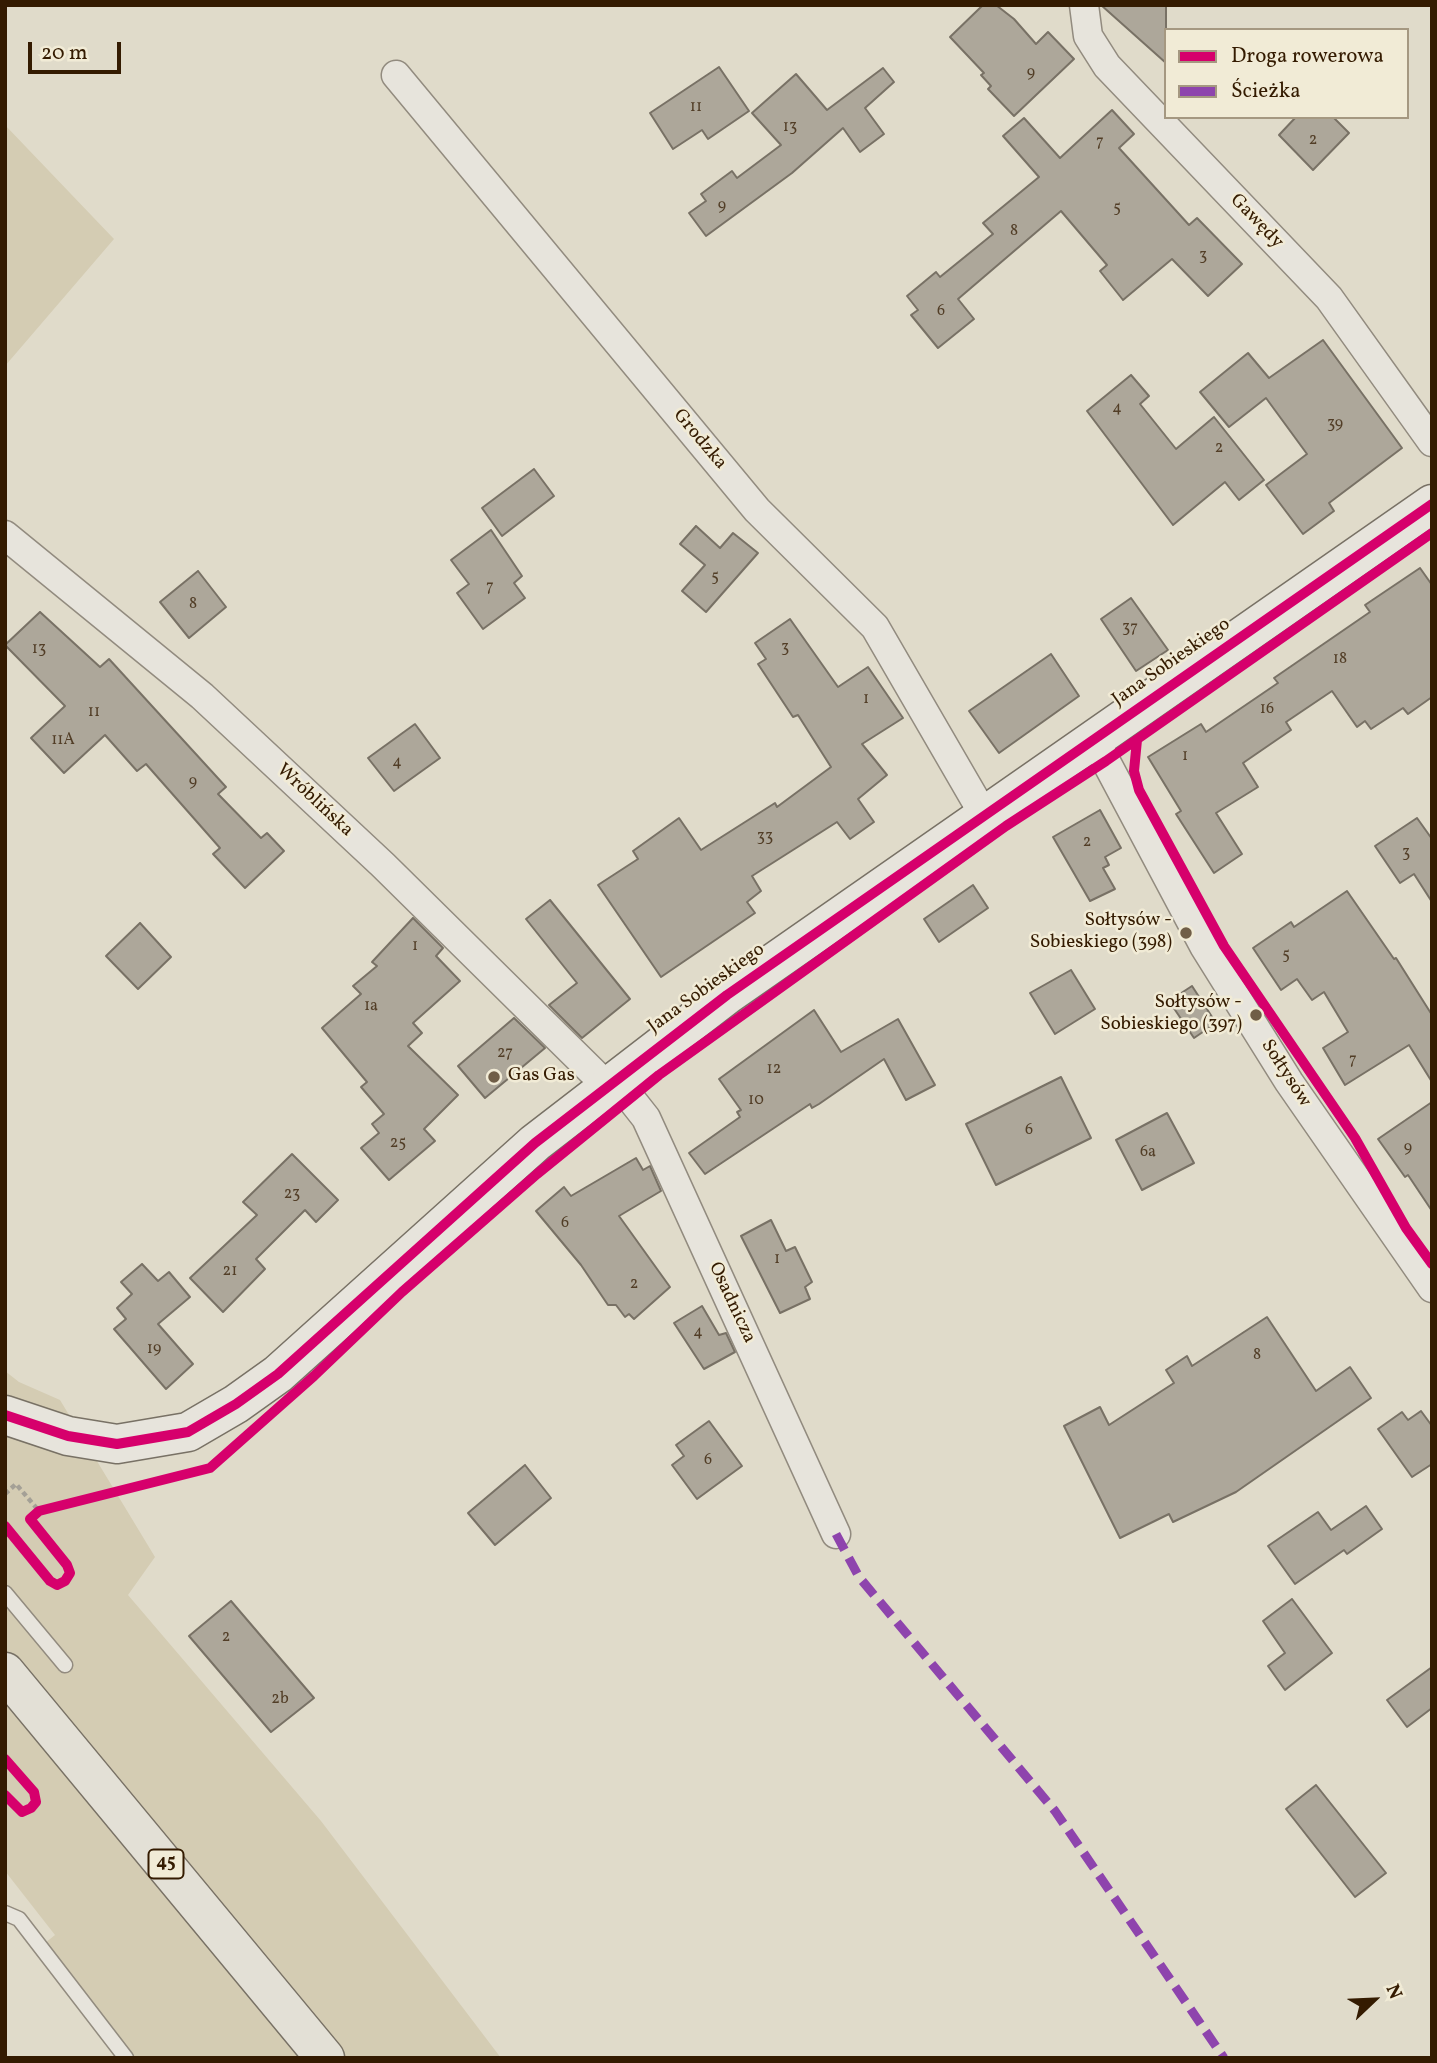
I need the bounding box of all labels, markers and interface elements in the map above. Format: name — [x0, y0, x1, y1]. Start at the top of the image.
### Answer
scale bar — [32, 28, 124, 72]
legend — [1164, 28, 1409, 119]
text: 20 m — [41, 39, 87, 68]
text: Droga rowerowa — [1231, 42, 1384, 71]
house number: 9 — [1027, 64, 1035, 84]
text: Ścieżka — [1231, 77, 1301, 106]
house number: 11 — [690, 98, 702, 118]
house number: 13 — [783, 118, 797, 138]
house number: 2 — [1309, 131, 1317, 151]
house number: 7 — [1096, 133, 1104, 153]
street label: Gawędy — [1224, 190, 1288, 254]
house number: 9 — [718, 197, 726, 217]
house number: 5 — [1113, 199, 1121, 219]
house number: 8 — [1010, 222, 1018, 242]
house number: 3 — [1199, 247, 1207, 267]
house number: 6 — [937, 302, 945, 322]
house number: 4 — [1112, 399, 1122, 419]
street label: Grodzka — [667, 405, 731, 475]
house number: 39 — [1327, 415, 1343, 435]
house number: 2 — [1215, 439, 1223, 459]
house number: 5 — [711, 568, 719, 588]
house number: 7 — [486, 578, 494, 598]
house number: 8 — [189, 595, 197, 615]
street label: Jana Sobieskiego — [1109, 614, 1235, 712]
house number: 37 — [1122, 619, 1138, 639]
house number: 3 — [781, 639, 789, 659]
house number: 13 — [32, 640, 46, 660]
house number: 18 — [1333, 650, 1347, 670]
house number: 1 — [863, 690, 869, 710]
house number: 16 — [1260, 700, 1274, 720]
house number: 11 — [88, 703, 100, 723]
house number: 11A — [51, 731, 75, 751]
house number: 1 — [1182, 747, 1188, 767]
house number: 4 — [392, 753, 402, 773]
street label: Wróblińska — [271, 760, 357, 842]
house number: 9 — [189, 773, 197, 793]
house number: 33 — [757, 828, 773, 848]
house number: 2 — [1083, 833, 1091, 853]
house number: 3 — [1402, 844, 1410, 864]
place label: Sołtysów - Sobieskiego (398) — [1030, 911, 1172, 955]
marker: Sołtysów - Sobieskiego (398) — [1178, 925, 1194, 941]
house number: 1 — [412, 937, 418, 957]
street label: Jana Sobieskiego — [644, 939, 770, 1039]
house number: 5 — [1282, 946, 1290, 966]
place label: Sołtysów - Sobieskiego (397) — [1100, 993, 1242, 1037]
house number: 1a — [364, 997, 378, 1017]
marker: Sołtysów - Sobieskiego (397) — [1248, 1007, 1264, 1023]
street label: Sołtysów — [1255, 1036, 1315, 1112]
house number: 27 — [497, 1044, 513, 1064]
house number: 7 — [1349, 1051, 1357, 1071]
house number: 12 — [767, 1060, 781, 1080]
place label: Gas Gas — [508, 1066, 575, 1088]
marker: Gas Gas — [486, 1069, 502, 1085]
house number: 10 — [748, 1091, 764, 1111]
house number: 6 — [1025, 1121, 1033, 1141]
house number: 25 — [390, 1134, 406, 1154]
house number: 9 — [1404, 1139, 1412, 1159]
house number: 6a — [1140, 1143, 1156, 1163]
house number: 23 — [284, 1185, 300, 1205]
house number: 6 — [561, 1214, 569, 1234]
house number: 1 — [774, 1250, 780, 1270]
street label: Osadnicza — [702, 1259, 760, 1347]
house number: 21 — [223, 1262, 237, 1282]
house number: 2 — [630, 1275, 638, 1295]
house number: 4 — [693, 1323, 703, 1343]
house number: 19 — [147, 1340, 161, 1360]
house number: 8 — [1253, 1346, 1261, 1366]
house number: 6 — [704, 1451, 712, 1471]
house number: 2 — [222, 1628, 230, 1648]
house number: 2b — [271, 1690, 289, 1710]
road number: 45 — [148, 1850, 184, 1878]
north arrow — [1339, 1965, 1409, 2035]
text: N — [1379, 1980, 1408, 2003]

